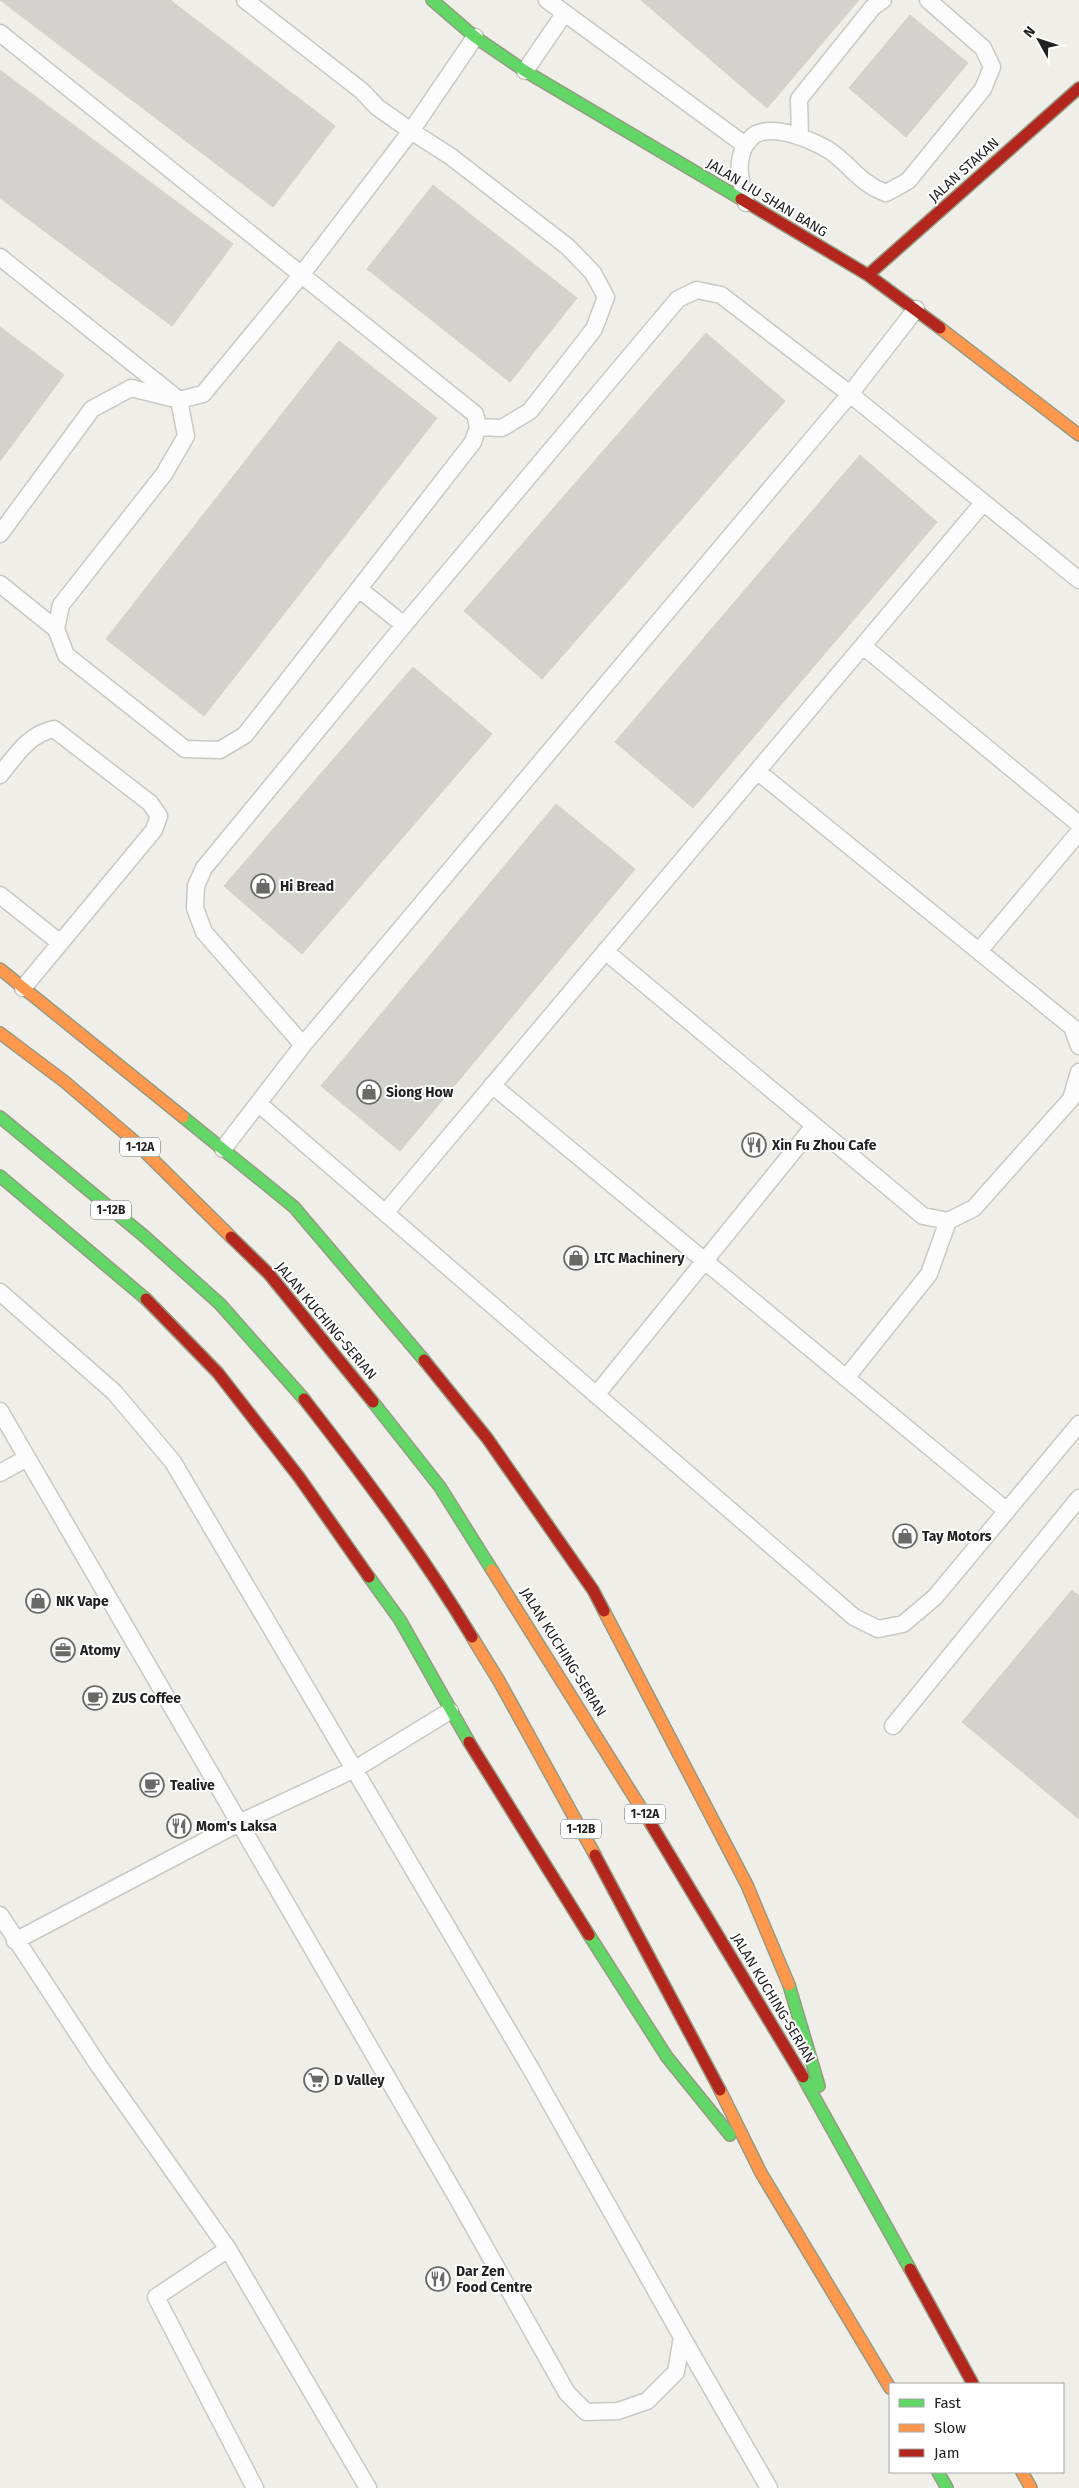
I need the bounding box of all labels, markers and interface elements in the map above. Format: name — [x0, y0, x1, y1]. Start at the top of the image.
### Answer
north arrow — [1014, 15, 1064, 65]
text: N — [1020, 23, 1039, 41]
street label: JALAN STAKAN — [926, 134, 1002, 206]
street label: JALAN LIU SHAN BANG — [703, 155, 831, 241]
shop icon: Hi Bread — [250, 873, 276, 899]
place label: Hi Bread — [280, 878, 334, 895]
shop icon: Siong How — [356, 1079, 382, 1105]
place label: Siong How — [386, 1084, 454, 1101]
restaurant icon: Xin Fu Zhou Cafe — [741, 1132, 767, 1158]
place label: Xin Fu Zhou Cafe — [771, 1137, 877, 1154]
road number: 1-12A — [120, 1138, 160, 1156]
road number: 1-12B — [91, 1200, 131, 1220]
shop icon: LTC Machinery — [563, 1245, 589, 1271]
place label: LTC Machinery — [594, 1250, 685, 1267]
street label: JALAN KUCHING-SERIAN — [272, 1259, 380, 1383]
shop icon: Tay Motors — [892, 1523, 918, 1549]
place label: Tay Motors — [922, 1528, 992, 1545]
street label: JALAN KUCHING-SERIAN — [517, 1585, 609, 1719]
shop icon: NK Vape — [25, 1588, 51, 1614]
place label: NK Vape — [56, 1593, 109, 1610]
office icon: Atomy — [50, 1637, 76, 1663]
place label: Atomy — [79, 1642, 121, 1659]
cafe icon: ZUS Coffee — [82, 1685, 108, 1711]
place label: ZUS Coffee — [112, 1690, 181, 1707]
cafe icon: Tealive — [139, 1772, 165, 1798]
place label: Tealive — [170, 1777, 215, 1794]
road number: 1-12A — [625, 1805, 665, 1824]
restaurant icon: Mom's Laksa — [166, 1813, 192, 1839]
place label: Mom's Laksa — [196, 1818, 277, 1835]
road number: 1-12B — [561, 1820, 601, 1838]
street label: JALAN KUCHING-SERIAN — [728, 1930, 818, 2066]
supermarket icon: D Valley — [303, 2067, 329, 2093]
place label: D Valley — [334, 2072, 385, 2089]
place label: Dar Zen Food Centre — [456, 2263, 533, 2296]
restaurant icon: Dar Zen Food Centre — [425, 2266, 451, 2292]
legend — [889, 2383, 1064, 2473]
text: Fast — [934, 2394, 961, 2412]
text: Slow — [934, 2419, 966, 2437]
text: Jam — [934, 2444, 960, 2462]

